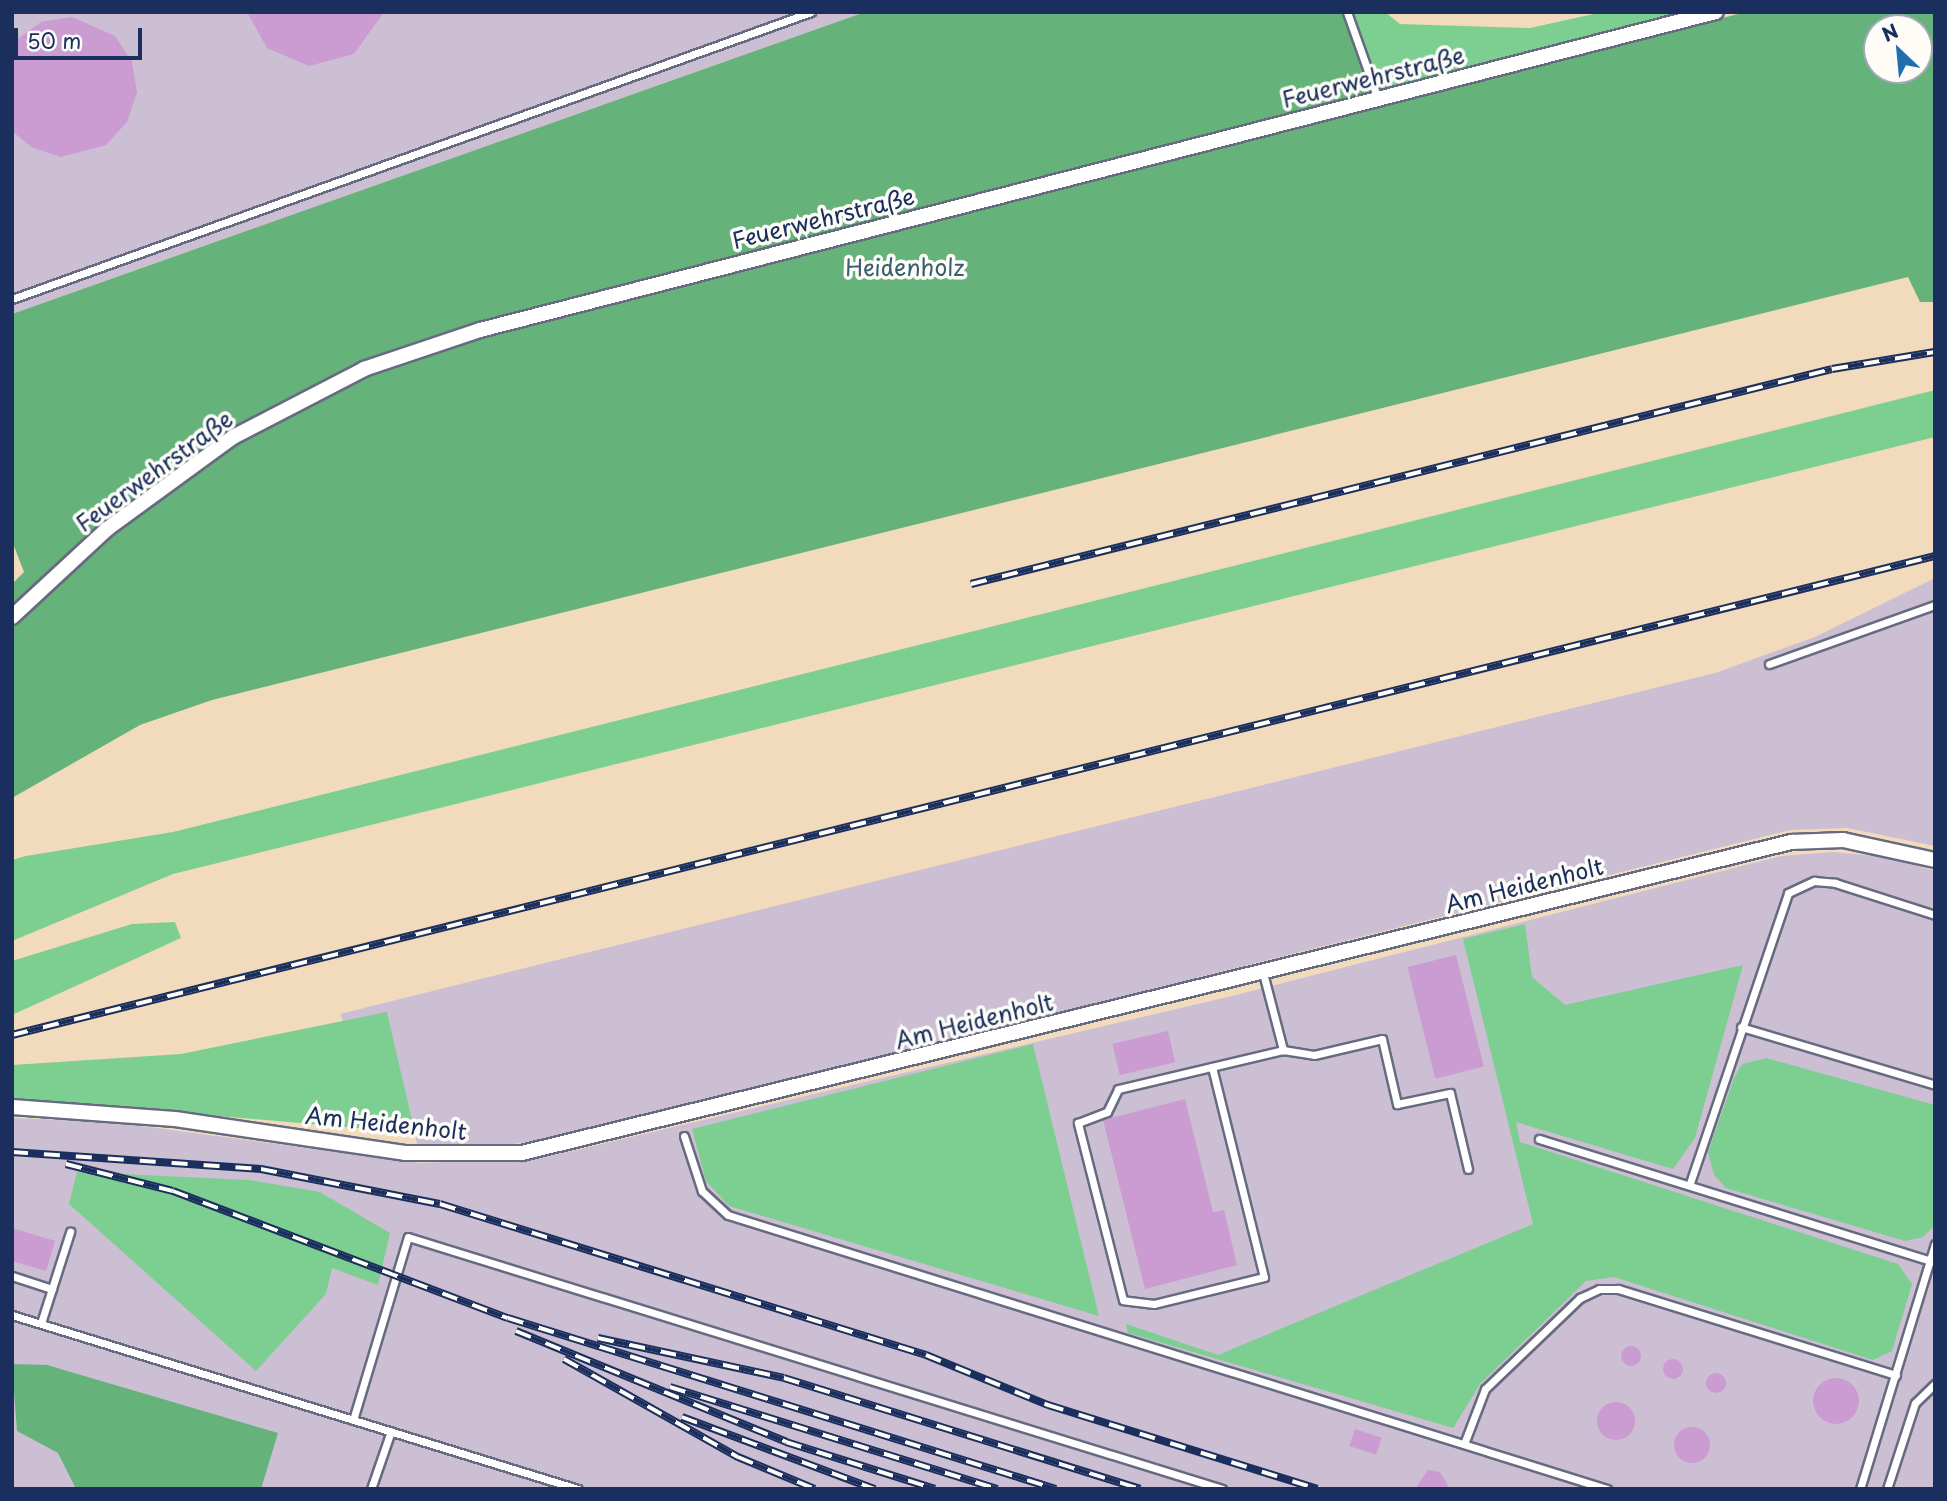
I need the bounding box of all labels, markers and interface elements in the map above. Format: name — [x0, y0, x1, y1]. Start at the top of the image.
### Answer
scale bar — [18, 14, 145, 58]
north arrow — [1863, 14, 1933, 84]
text: N — [1877, 16, 1903, 48]
text: 50 m — [27, 24, 81, 56]
street label: Feuerwehrstraße — [1279, 41, 1467, 113]
street label: Feuerwehrstraße — [729, 182, 917, 254]
park label: Heidenholz — [845, 253, 965, 281]
street label: Feuerwehrstraße — [70, 405, 238, 537]
street label: Am Heidenholt — [1441, 852, 1607, 918]
street label: Am Heidenholt — [891, 988, 1057, 1054]
street label: Am Heidenholt — [303, 1101, 469, 1145]

